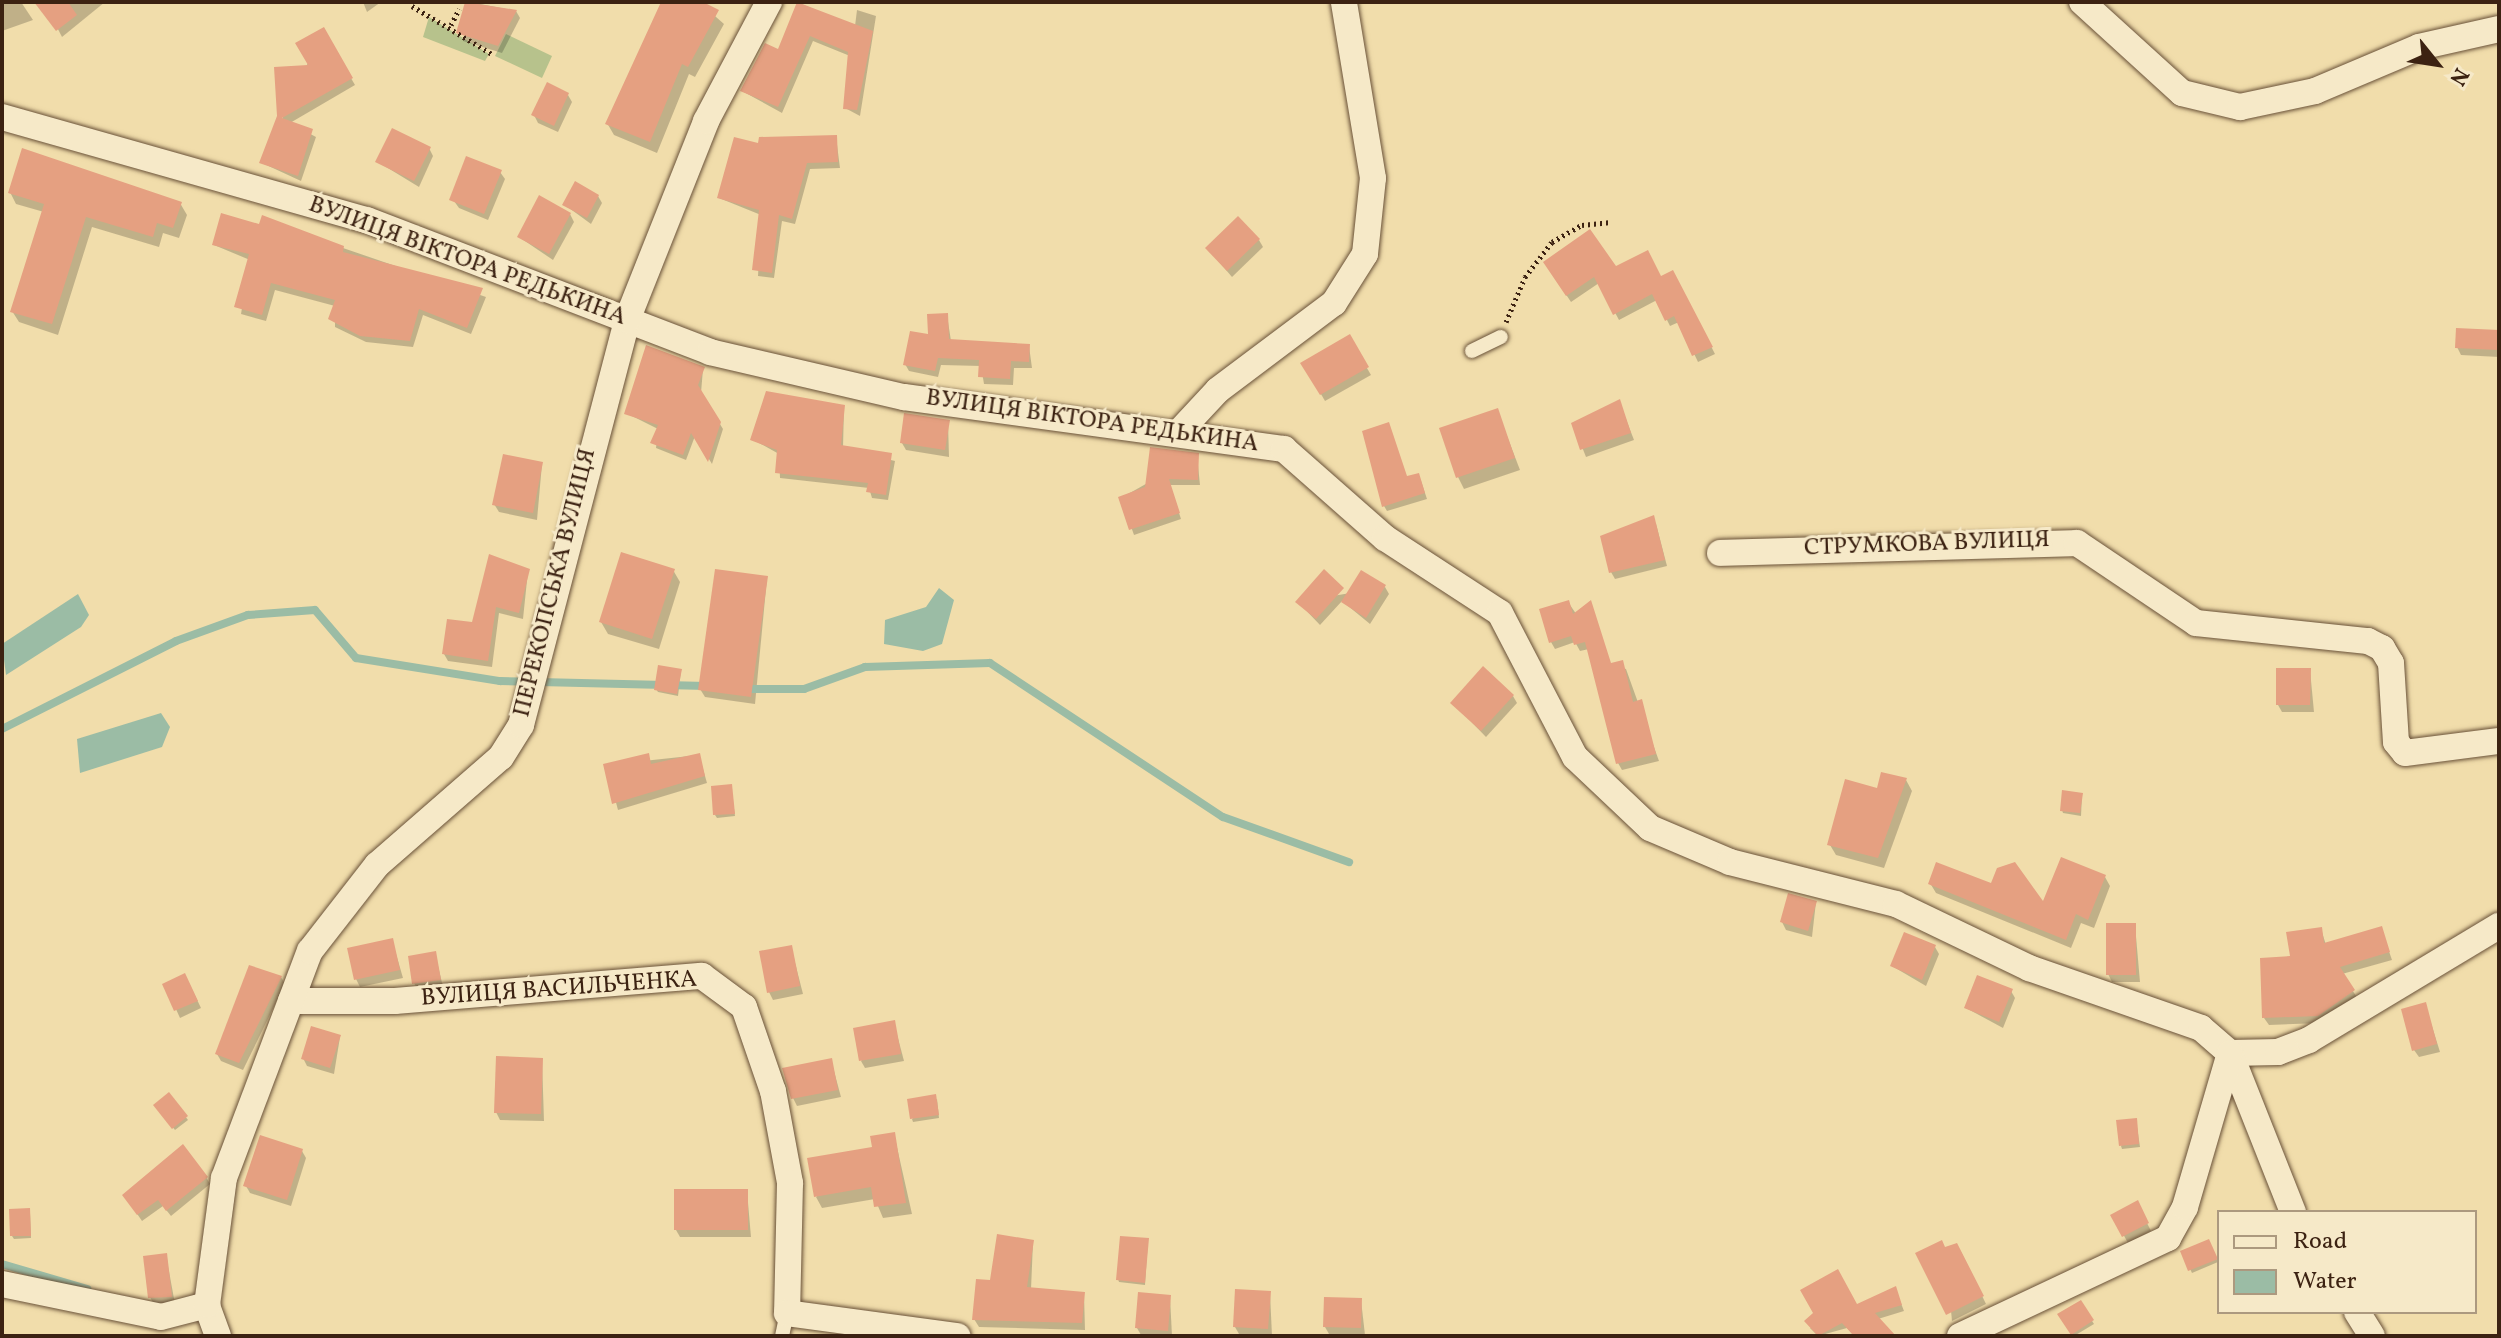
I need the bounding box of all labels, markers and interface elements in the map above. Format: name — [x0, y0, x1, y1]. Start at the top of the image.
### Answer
north arrow — [2397, 24, 2477, 104]
text: N — [2441, 62, 2476, 91]
street label: ВУЛИЦЯ ВІКТОРА РЕДЬКИНА — [304, 191, 630, 333]
street label: ВУЛИЦЯ ВІКТОРА РЕДЬКИНА — [924, 384, 1260, 460]
street label: ПЕРЕКОПСЬКА ВУЛИЦЯ — [509, 446, 603, 720]
street label: СТРУМКОВА ВУЛИЦЯ — [1804, 526, 2050, 564]
street label: ВУЛИЦЯ ВАСИЛЬЧЕНКА — [420, 966, 698, 1014]
legend — [2217, 1210, 2477, 1314]
text: Road — [2293, 1225, 2347, 1259]
text: Water — [2293, 1265, 2357, 1299]

